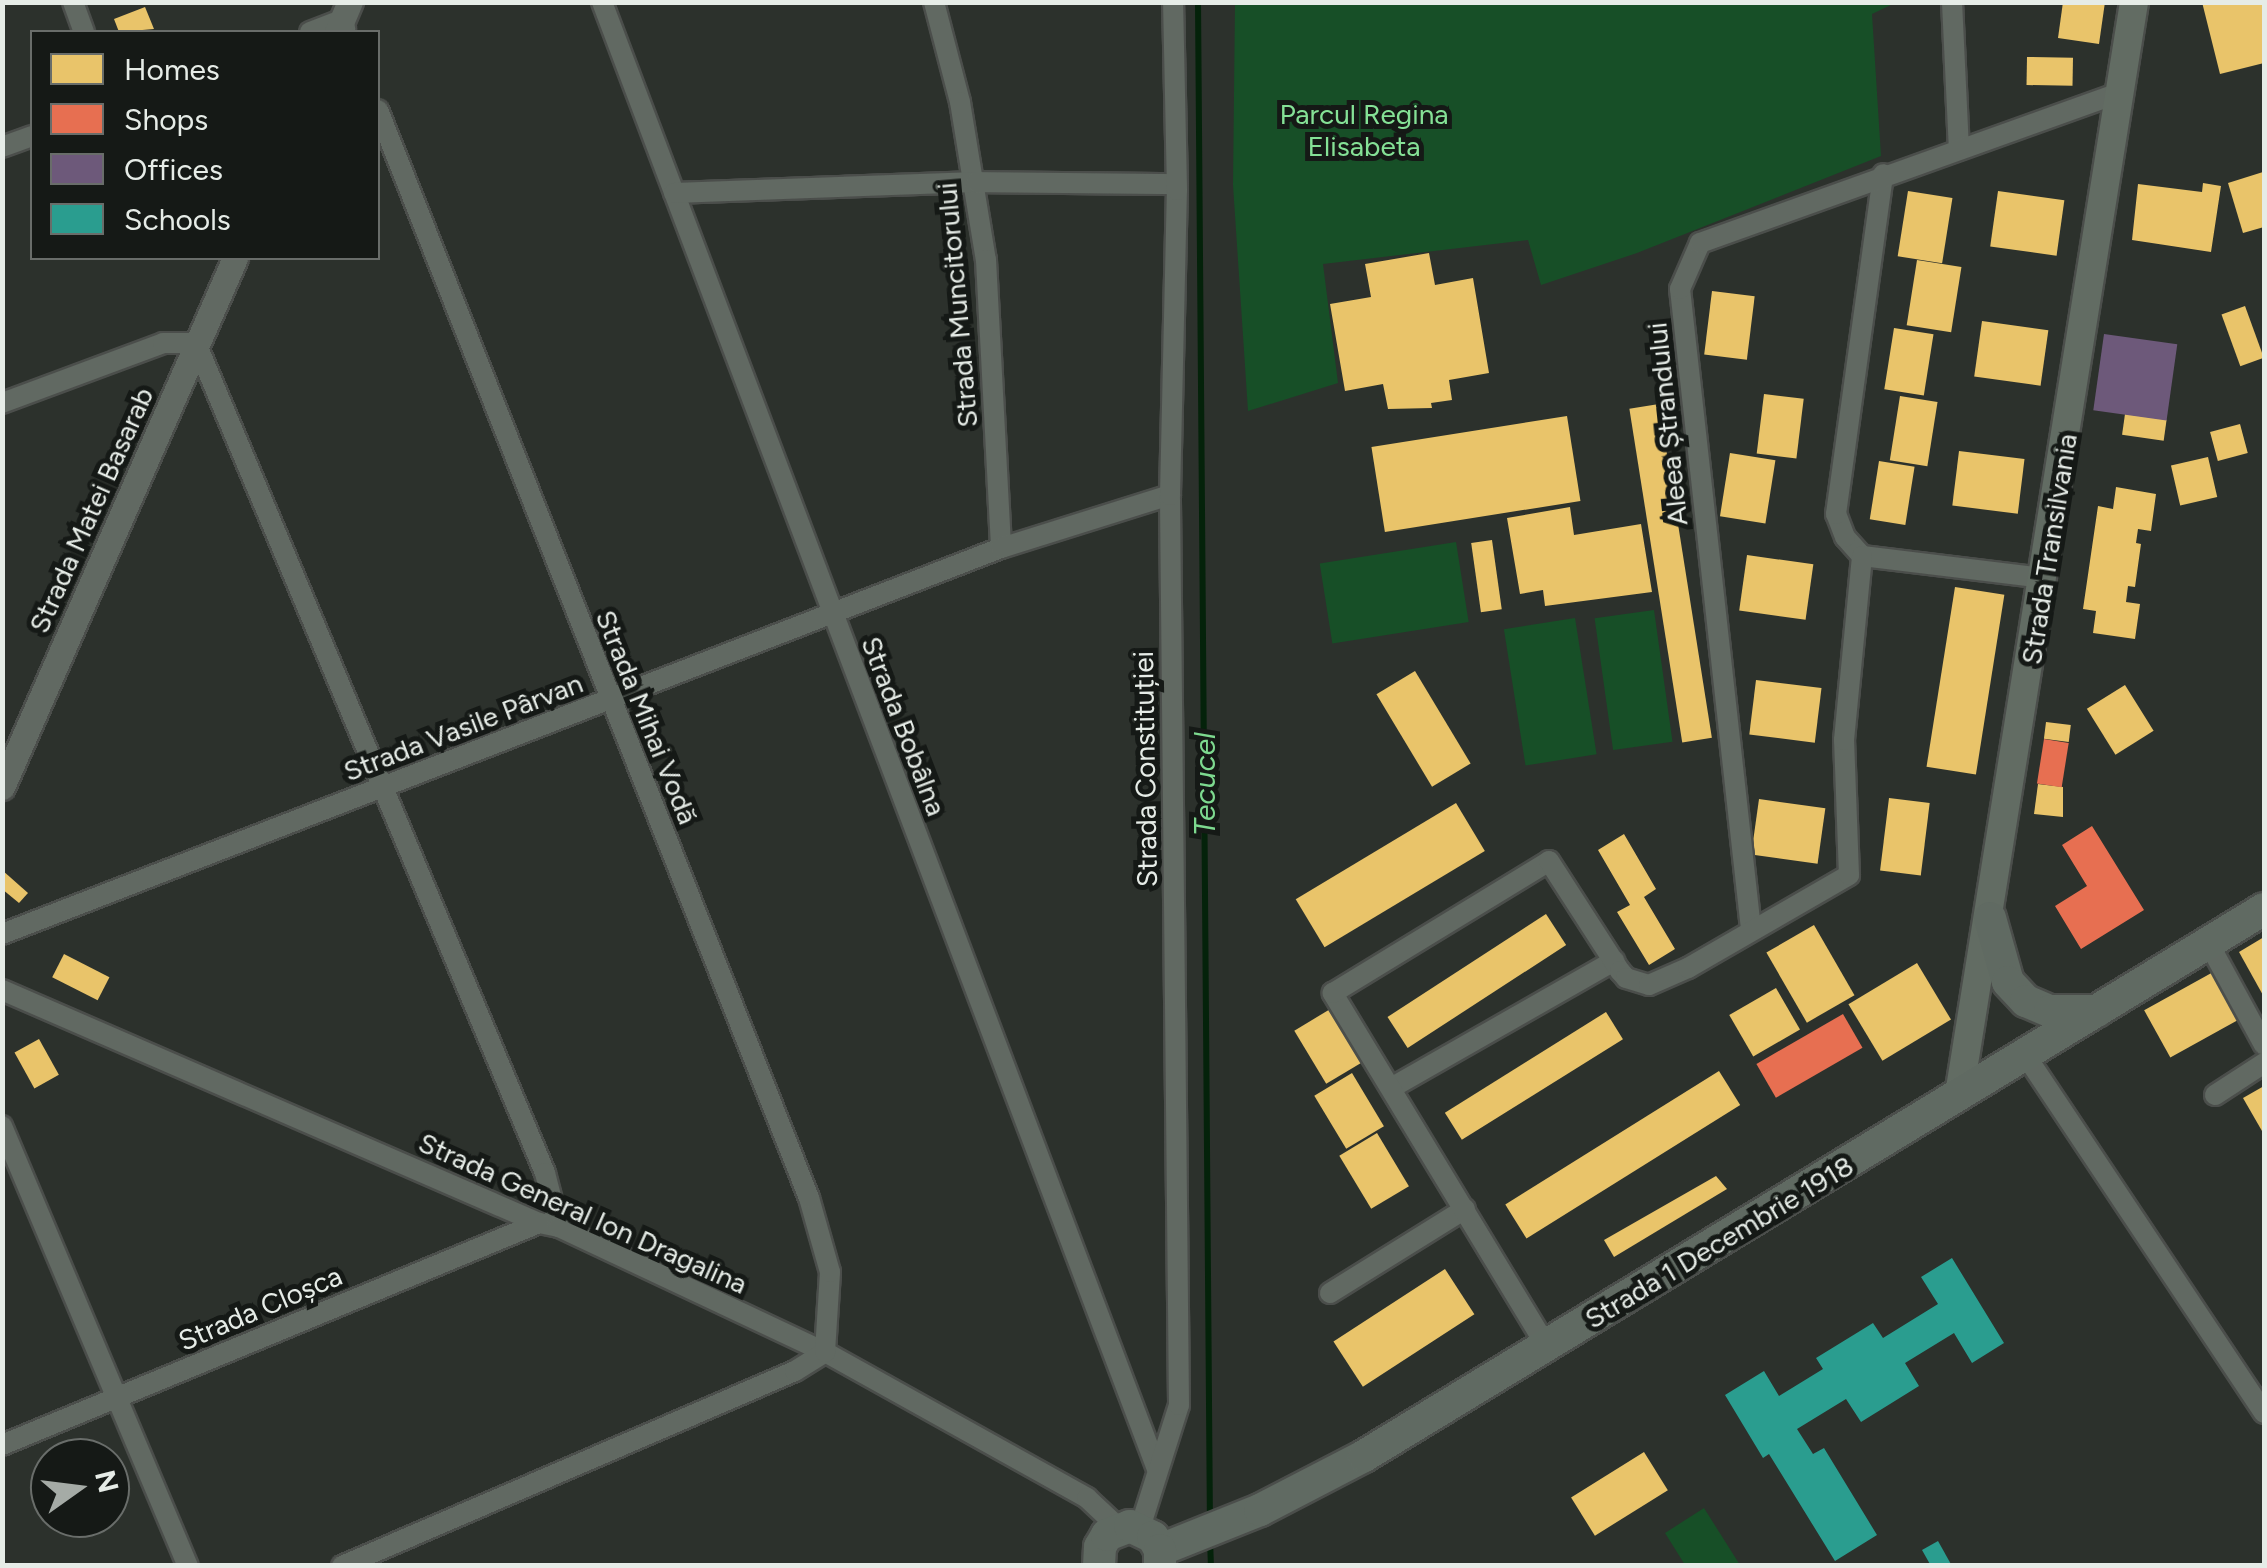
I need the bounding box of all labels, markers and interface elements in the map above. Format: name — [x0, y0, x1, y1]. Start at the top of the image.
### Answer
legend — [30, 30, 380, 260]
text: Homes — [124, 51, 220, 88]
park label: Parcul Regina Elisabeta — [1279, 97, 1449, 163]
text: Shops — [124, 101, 208, 138]
text: Offices — [124, 151, 223, 188]
street label: Strada Muncitorului — [930, 181, 984, 429]
text: Schools — [124, 201, 231, 238]
street label: Aleea Ștrandului — [1640, 321, 1694, 527]
street label: Strada Matei Basarab — [22, 382, 160, 638]
street label: Strada Transilvania — [2014, 431, 2084, 667]
street label: Strada Mihai Vodă — [589, 605, 705, 829]
street label: Strada Bobâlna — [854, 632, 954, 820]
street label: Strada Constituției — [1126, 651, 1164, 887]
street label: Strada Vasile Pârvan — [339, 666, 587, 788]
water label: Tecucel — [1187, 732, 1223, 836]
street label: Strada General Ion Dragalina — [414, 1125, 752, 1301]
street label: Strada 1 Decembrie 1918 — [1579, 1149, 1859, 1335]
street label: Strada Cloșca — [173, 1258, 347, 1358]
north arrow — [30, 1438, 130, 1538]
text: N — [88, 1467, 126, 1496]

